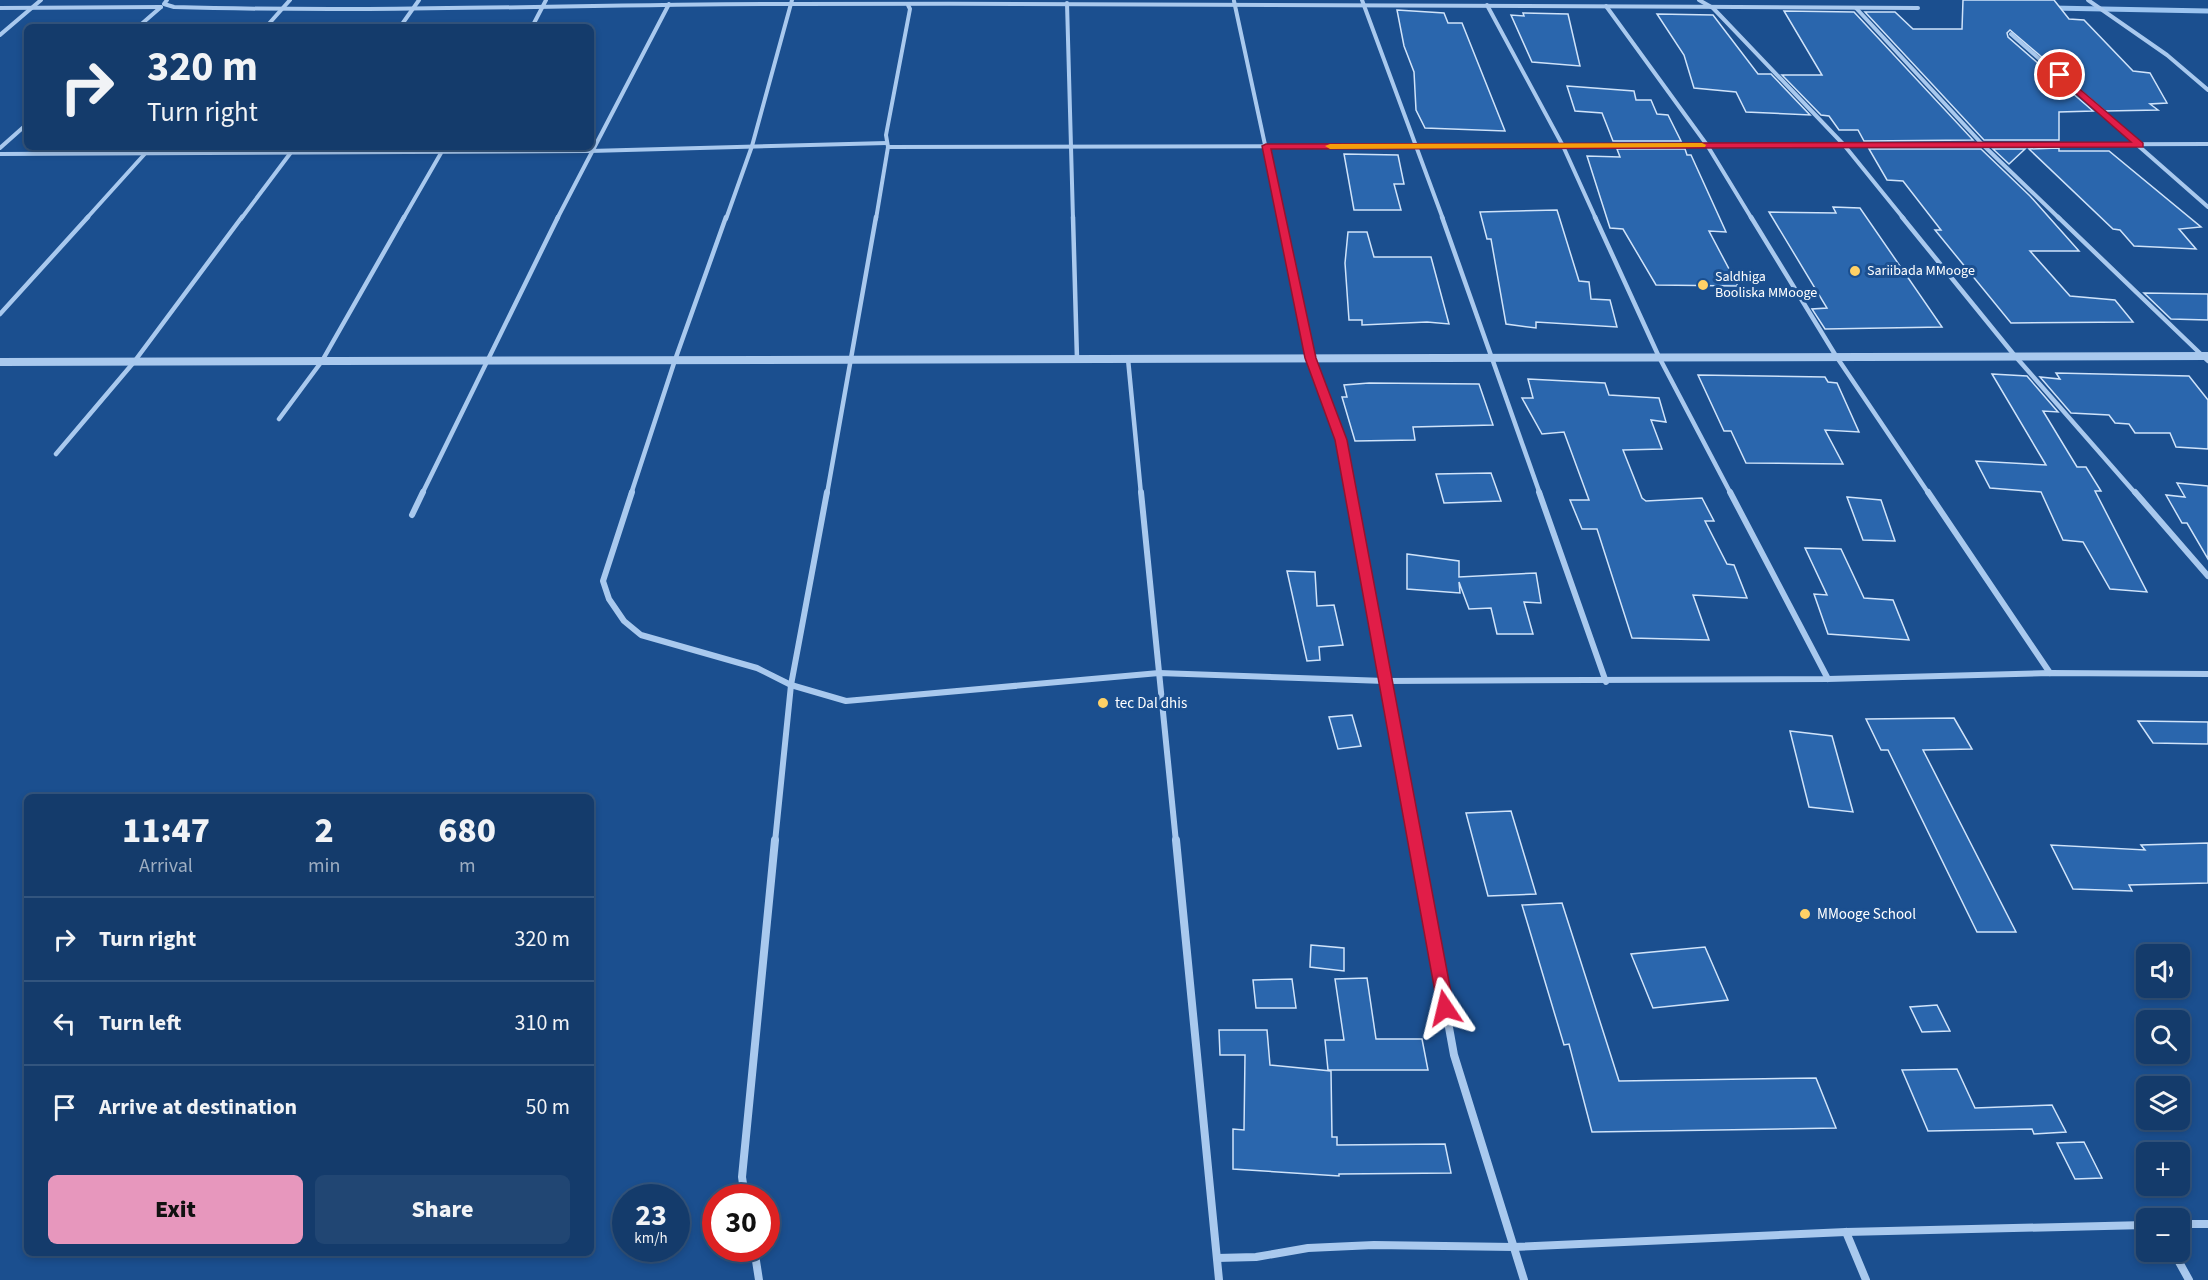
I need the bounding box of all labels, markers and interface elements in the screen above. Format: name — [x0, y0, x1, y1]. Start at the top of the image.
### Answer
text: 320 m — [147, 37, 258, 97]
icon: right — [48, 48, 126, 126]
pin — [2034, 49, 2085, 100]
icon: arrive — [2043, 58, 2076, 91]
text: Turn right — [147, 93, 258, 132]
place label: Sariibada MMooge — [1867, 261, 1975, 281]
marker: Sariibada MMooge — [1848, 264, 1862, 278]
place label: Saldhiga Booliska MMooge — [1715, 267, 1817, 303]
marker: Saldhiga Booliska MMooge — [1696, 278, 1710, 292]
place label: tec Dal dhis — [1115, 693, 1187, 714]
marker: tec Dal dhis — [1096, 696, 1110, 710]
text: 11:47 — [122, 805, 210, 856]
text: 2 — [315, 805, 334, 856]
text: 680 — [438, 805, 496, 856]
text: Arrival — [139, 852, 193, 880]
text: min — [308, 852, 340, 880]
text: m — [459, 852, 475, 880]
place label: MMooge School — [1817, 904, 1916, 925]
marker: MMooge School — [1798, 907, 1812, 921]
icon: right — [48, 923, 81, 956]
text: Turn right — [99, 923, 196, 955]
text: 320 m — [515, 923, 570, 955]
map controls — [2136, 944, 2190, 1262]
button: sound — [2136, 944, 2190, 998]
position arrow — [1413, 976, 1477, 1040]
icon: left — [48, 1007, 81, 1040]
text: Turn left — [99, 1007, 181, 1039]
text: 310 m — [515, 1007, 570, 1039]
button: search — [2136, 1010, 2190, 1064]
button: layers — [2136, 1076, 2190, 1130]
icon: arrive — [48, 1091, 81, 1124]
text: Arrive at destination — [99, 1091, 297, 1123]
text: 50 m — [525, 1091, 570, 1123]
button: + — [2136, 1142, 2190, 1196]
button: Exit — [48, 1175, 303, 1244]
button: Share — [315, 1175, 570, 1244]
speed limit sign: 30 — [702, 1184, 780, 1262]
text: 23 — [635, 1194, 667, 1237]
button: − — [2136, 1208, 2190, 1262]
text: km/h — [634, 1228, 668, 1249]

